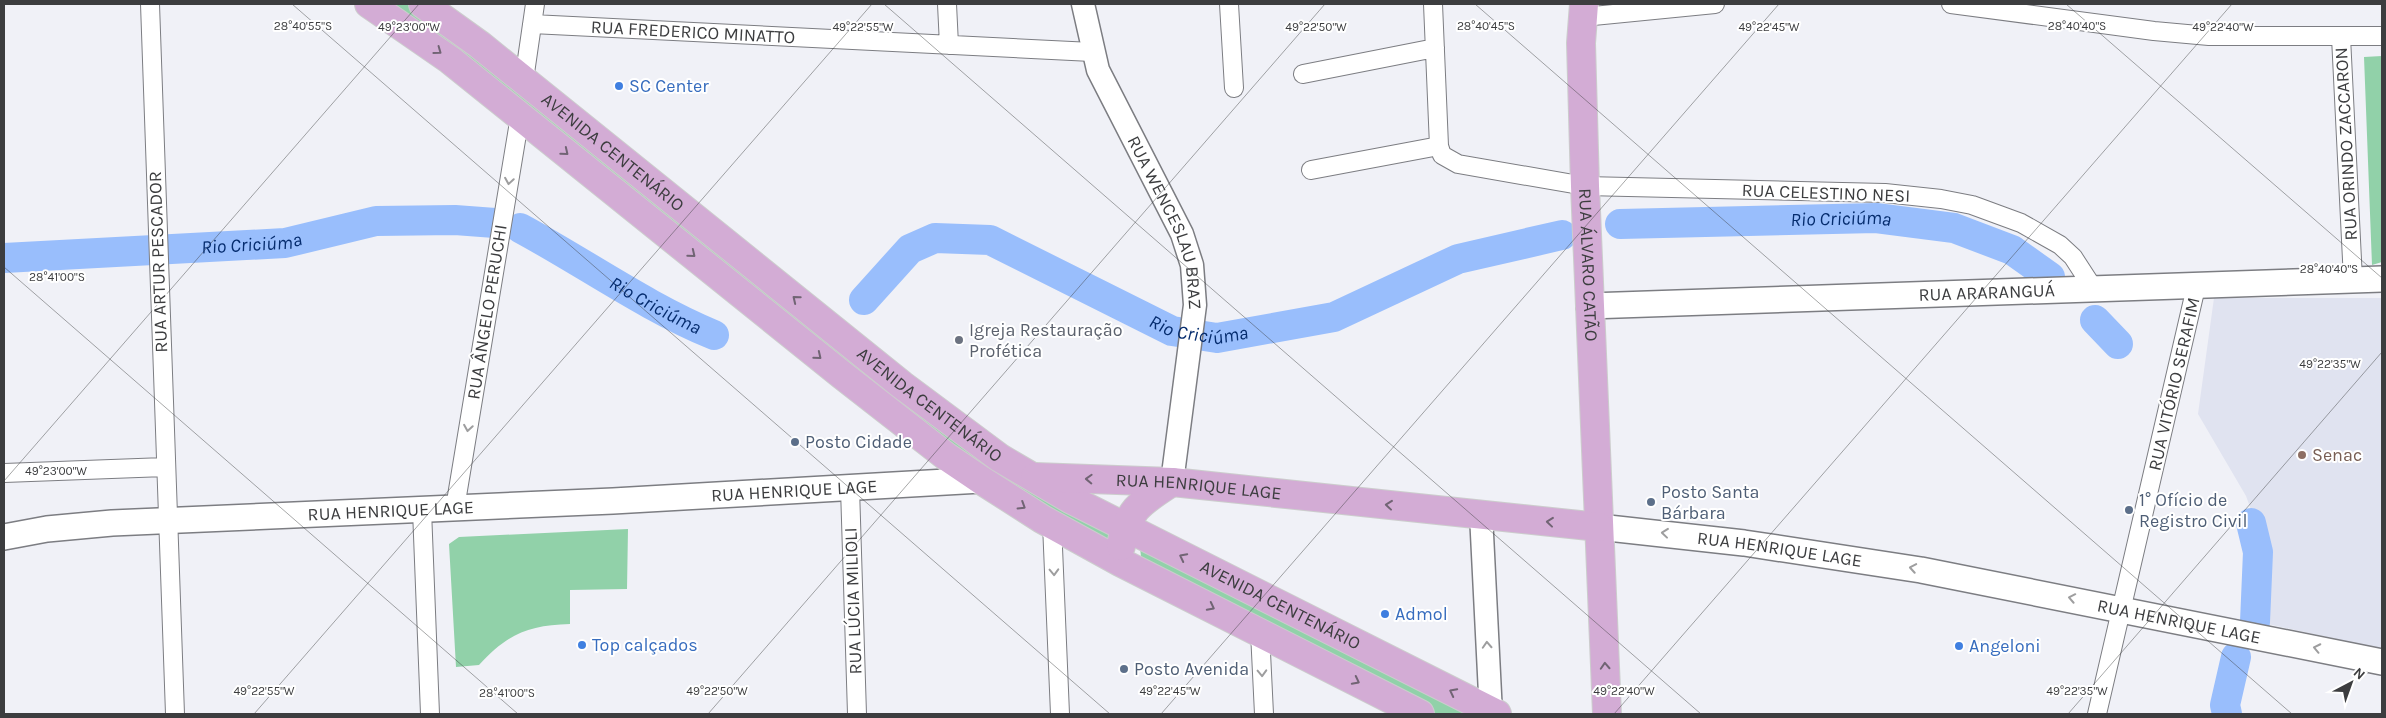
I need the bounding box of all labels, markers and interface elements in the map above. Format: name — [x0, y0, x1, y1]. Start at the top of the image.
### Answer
street label: RUA FREDERICO MINATTO — [590, 16, 796, 48]
text: 28°40'55"S — [274, 19, 332, 33]
text: 28°40'45"S — [1457, 19, 1515, 33]
text: 28°40'40"S — [2048, 19, 2106, 33]
text: 49°23'00"W — [378, 20, 440, 34]
text: 49°22'55"W — [832, 20, 894, 34]
text: 49°22'50"W — [1285, 20, 1347, 34]
text: 49°22'45"W — [1738, 20, 1800, 34]
text: 49°22'40"W — [2192, 20, 2254, 34]
one-way arrow — [432, 45, 442, 54]
street label: RUA ORINDO ZACCARON — [2330, 47, 2362, 241]
place label: SC Center — [629, 75, 709, 97]
marker: SC Center — [613, 80, 625, 92]
street label: AVENIDA CENTENÁRIO — [537, 88, 689, 216]
street label: RUA WENCESLAU BRAZ — [1123, 132, 1206, 310]
one-way arrow — [559, 147, 568, 155]
street label: RUA ARTUR PESCADOR — [144, 171, 172, 353]
one-way arrow — [504, 177, 514, 185]
street label: RUA CELESTINO NESI — [1741, 179, 1911, 207]
street label: RUA ÁLVARO CATÃO — [1574, 188, 1602, 342]
water label: Rio Criciúma — [1790, 207, 1893, 231]
street label: RUA ÂNGELO PERUCHI — [462, 223, 512, 401]
water label: Rio Criciúma — [201, 228, 304, 258]
one-way arrow — [686, 248, 695, 257]
text: 28°40'40"S — [2300, 262, 2358, 276]
text: 28°41'00"S — [29, 270, 85, 284]
water label: Rio Criciúma — [605, 272, 705, 339]
street label: RUA ARARANGUÁ — [1918, 278, 2055, 306]
street label: RUA VITÓRIO SERAFIM — [2142, 295, 2205, 473]
one-way arrow — [792, 296, 801, 305]
water label: Rio Criciúma — [1146, 310, 1250, 350]
place label: Igreja Restauração Profética — [969, 319, 1123, 362]
marker: Igreja Restauração Profética — [953, 334, 965, 346]
street label: AVENIDA CENTENÁRIO — [853, 342, 1007, 467]
one-way arrow — [812, 350, 821, 358]
text: 49°22'35"W — [2299, 357, 2361, 371]
one-way arrow — [464, 423, 474, 432]
place label: Posto Cidade — [805, 431, 912, 453]
marker: Posto Cidade — [789, 436, 801, 448]
place label: Senac — [2312, 444, 2362, 466]
marker: Senac — [2296, 449, 2308, 461]
text: 49°23'00"W — [25, 464, 87, 478]
street label: RUA HENRIQUE LAGE — [1115, 469, 1283, 504]
one-way arrow — [1084, 474, 1092, 484]
street label: RUA HENRIQUE LAGE — [711, 475, 878, 506]
place label: Posto Santa Bárbara — [1661, 481, 1759, 524]
place label: 1° Ofício de Registro Civil — [2139, 489, 2248, 532]
street label: RUA HENRIQUE LAGE — [307, 496, 474, 525]
marker: Posto Santa Bárbara — [1645, 496, 1657, 508]
one-way arrow — [1017, 500, 1026, 510]
one-way arrow — [1384, 500, 1392, 511]
marker: 1° Ofício de Registro Civil — [2123, 504, 2135, 516]
one-way arrow — [1546, 517, 1554, 528]
street label: RUA LÚCIA MILIOLI — [838, 527, 867, 675]
street label: RUA HENRIQUE LAGE — [1696, 527, 1864, 572]
one-way arrow — [1661, 528, 1669, 539]
one-way arrow — [1179, 553, 1188, 563]
street label: AVENIDA CENTENÁRIO — [1196, 555, 1364, 655]
one-way arrow — [1908, 564, 1917, 574]
one-way arrow — [1049, 569, 1059, 577]
one-way arrow — [2068, 594, 2077, 604]
street label: RUA HENRIQUE LAGE — [2095, 594, 2263, 649]
one-way arrow — [1206, 601, 1215, 612]
place label: Admol — [1395, 603, 1448, 625]
marker: Admol — [1379, 608, 1391, 620]
place label: Top calçados — [592, 634, 698, 656]
place label: Angeloni — [1969, 635, 2041, 657]
marker: Top calçados — [576, 639, 588, 651]
one-way arrow — [1482, 640, 1493, 648]
marker: Angeloni — [1953, 640, 1965, 652]
one-way arrow — [2313, 644, 2322, 654]
place label: Posto Avenida — [1134, 658, 1249, 680]
north arrow — [2326, 658, 2376, 708]
one-way arrow — [1600, 661, 1610, 669]
marker: Posto Avenida — [1118, 663, 1130, 675]
text: N — [2350, 664, 2369, 683]
one-way arrow — [1257, 670, 1267, 677]
one-way arrow — [1350, 675, 1359, 685]
text: 49°22'55"W — [233, 684, 295, 698]
text: 49°22'50"W — [686, 684, 748, 698]
text: 49°22'45"W — [1139, 684, 1201, 698]
text: 49°22'40"W — [1593, 684, 1655, 698]
text: 49°22'35"W — [2046, 684, 2108, 698]
text: 28°41'00"S — [479, 686, 535, 700]
one-way arrow — [1450, 688, 1459, 698]

